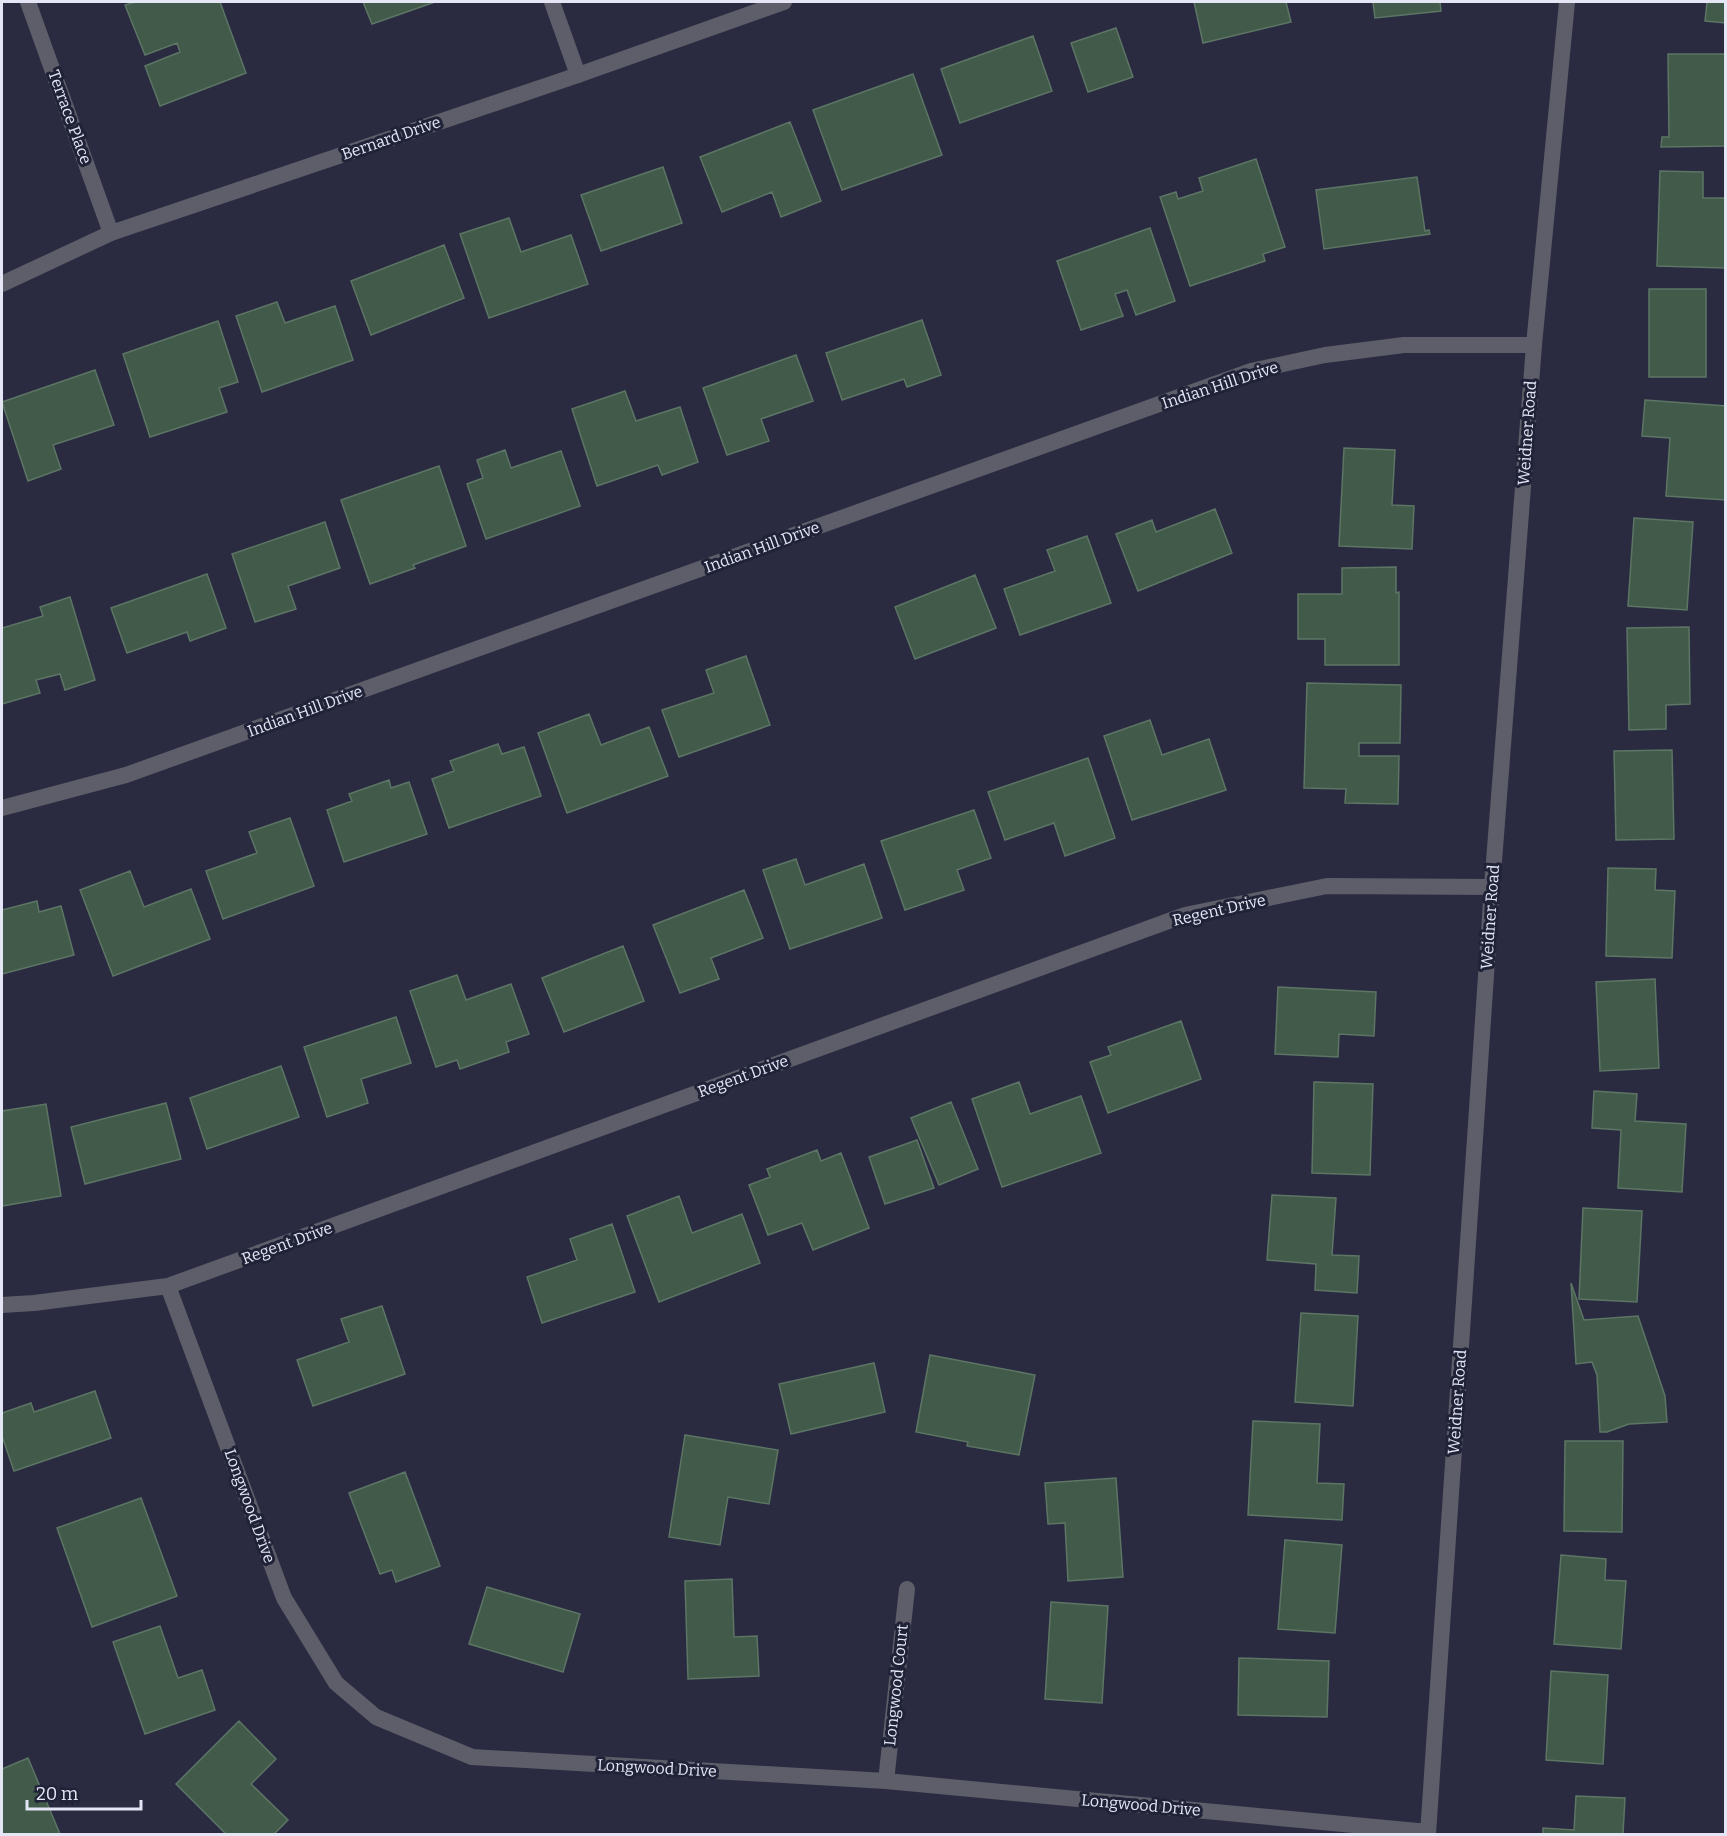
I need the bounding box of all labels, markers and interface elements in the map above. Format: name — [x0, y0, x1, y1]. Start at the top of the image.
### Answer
street label: Terrace Place — [44, 67, 96, 167]
street label: Bernard Drive — [339, 112, 443, 164]
street label: Indian Hill Drive — [1159, 357, 1281, 413]
street label: Weidner Road — [1514, 379, 1540, 486]
street label: Indian Hill Drive — [702, 517, 822, 577]
street label: Indian Hill Drive — [245, 681, 365, 741]
street label: Weidner Road — [1477, 863, 1503, 970]
street label: Regent Drive — [1171, 890, 1267, 930]
street label: Regent Drive — [695, 1051, 791, 1101]
street label: Regent Drive — [239, 1218, 335, 1268]
street label: Weidner Road — [1444, 1348, 1470, 1455]
street label: Longwood Drive — [221, 1446, 279, 1566]
street label: Longwood Court — [880, 1623, 912, 1747]
street label: Longwood Drive — [597, 1755, 717, 1781]
scale bar — [27, 1773, 141, 1811]
text: 20 m — [36, 1783, 78, 1805]
street label: Longwood Drive — [1081, 1790, 1201, 1820]

